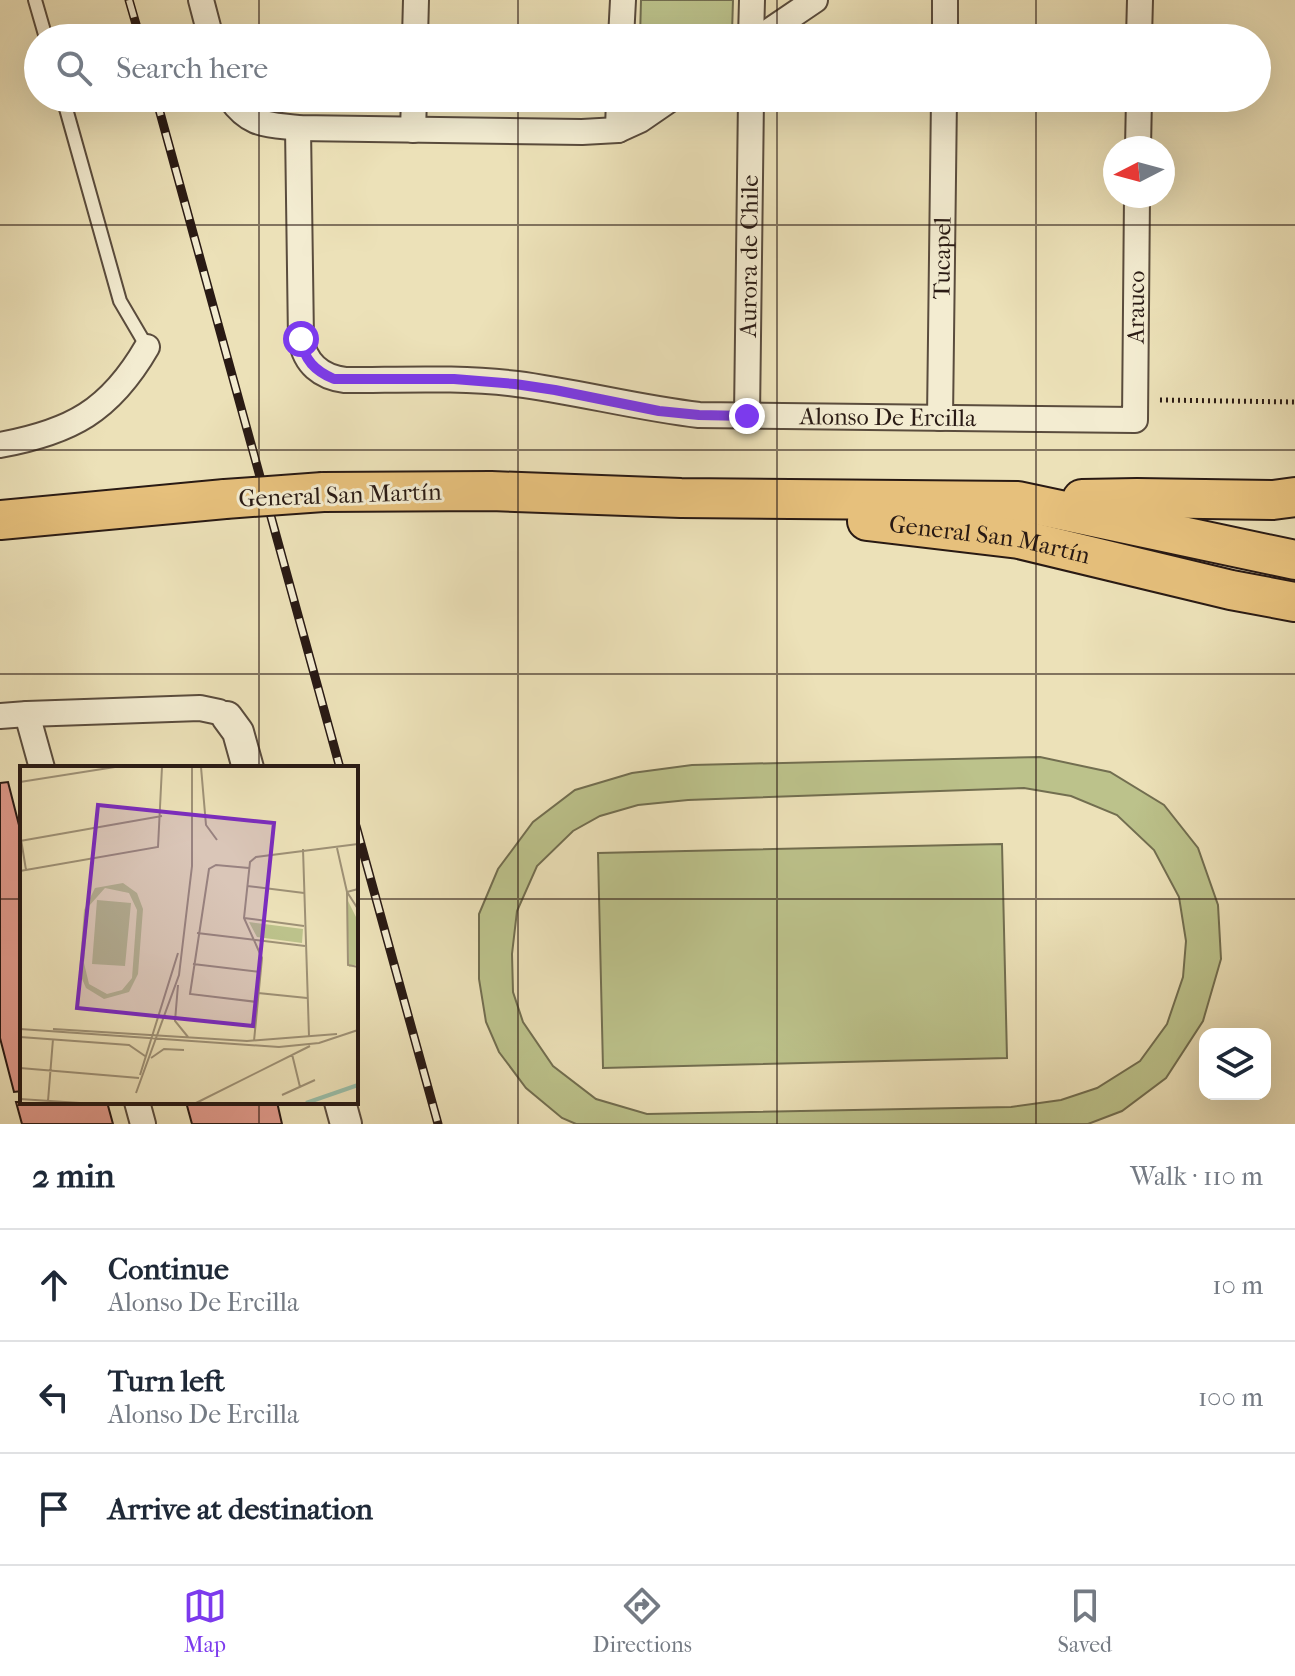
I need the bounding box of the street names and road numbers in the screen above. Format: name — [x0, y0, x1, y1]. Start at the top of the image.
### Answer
street label: Aurora de Chile — [734, 174, 764, 339]
street label: Tucapel — [927, 216, 957, 299]
street label: Arauco — [1122, 270, 1150, 345]
street label: Alonso De Ercilla — [799, 402, 977, 432]
street label: General San Martín — [238, 477, 442, 513]
street label: General San Martín — [888, 510, 1093, 570]

